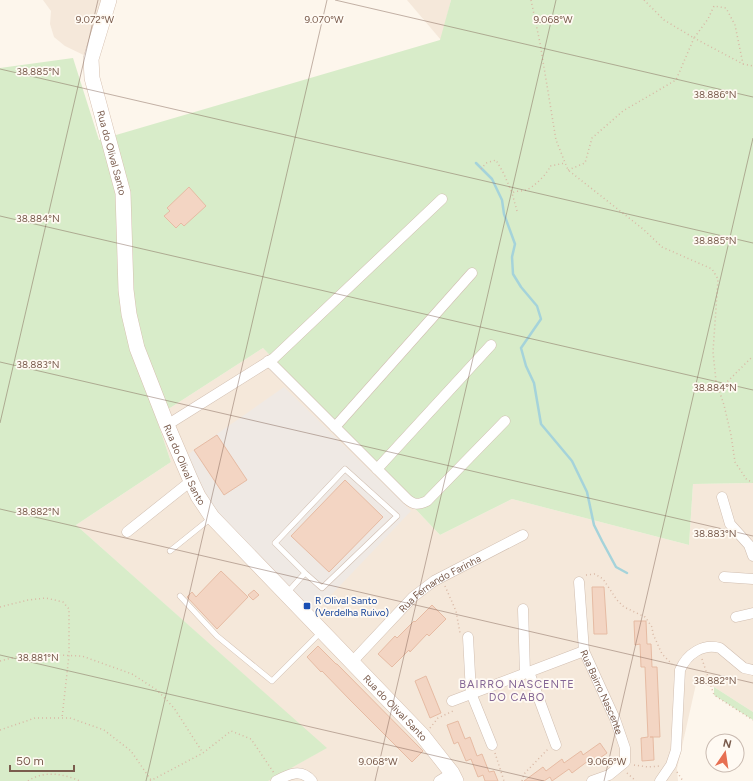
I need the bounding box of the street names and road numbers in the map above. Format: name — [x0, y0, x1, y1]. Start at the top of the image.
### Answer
street label: Rua do Olival Santo — [94, 109, 129, 197]
street label: Rua do Olival Santo — [160, 422, 208, 508]
street label: Rua Fernando Farinha — [396, 552, 483, 615]
street label: Rua Bairro Nascente — [577, 648, 626, 737]
street label: Rua do Olival Santo — [360, 672, 430, 744]

